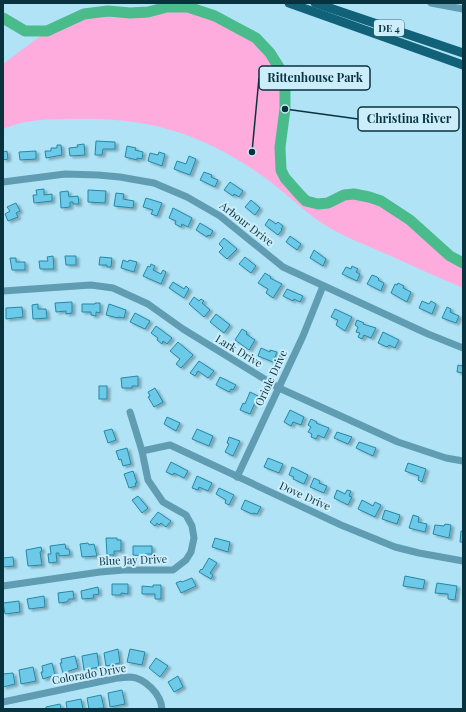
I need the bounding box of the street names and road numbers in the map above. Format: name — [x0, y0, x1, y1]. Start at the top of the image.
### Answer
road number: DE 4 — [374, 20, 404, 36]
street label: Arbour Drive — [216, 197, 278, 250]
street label: Lark Drive — [213, 331, 266, 371]
street label: Oriole Drive — [251, 347, 290, 408]
street label: Dove Drive — [277, 478, 334, 514]
street label: Blue Jay Drive — [99, 551, 168, 568]
street label: Colorado Drive — [51, 660, 128, 687]

